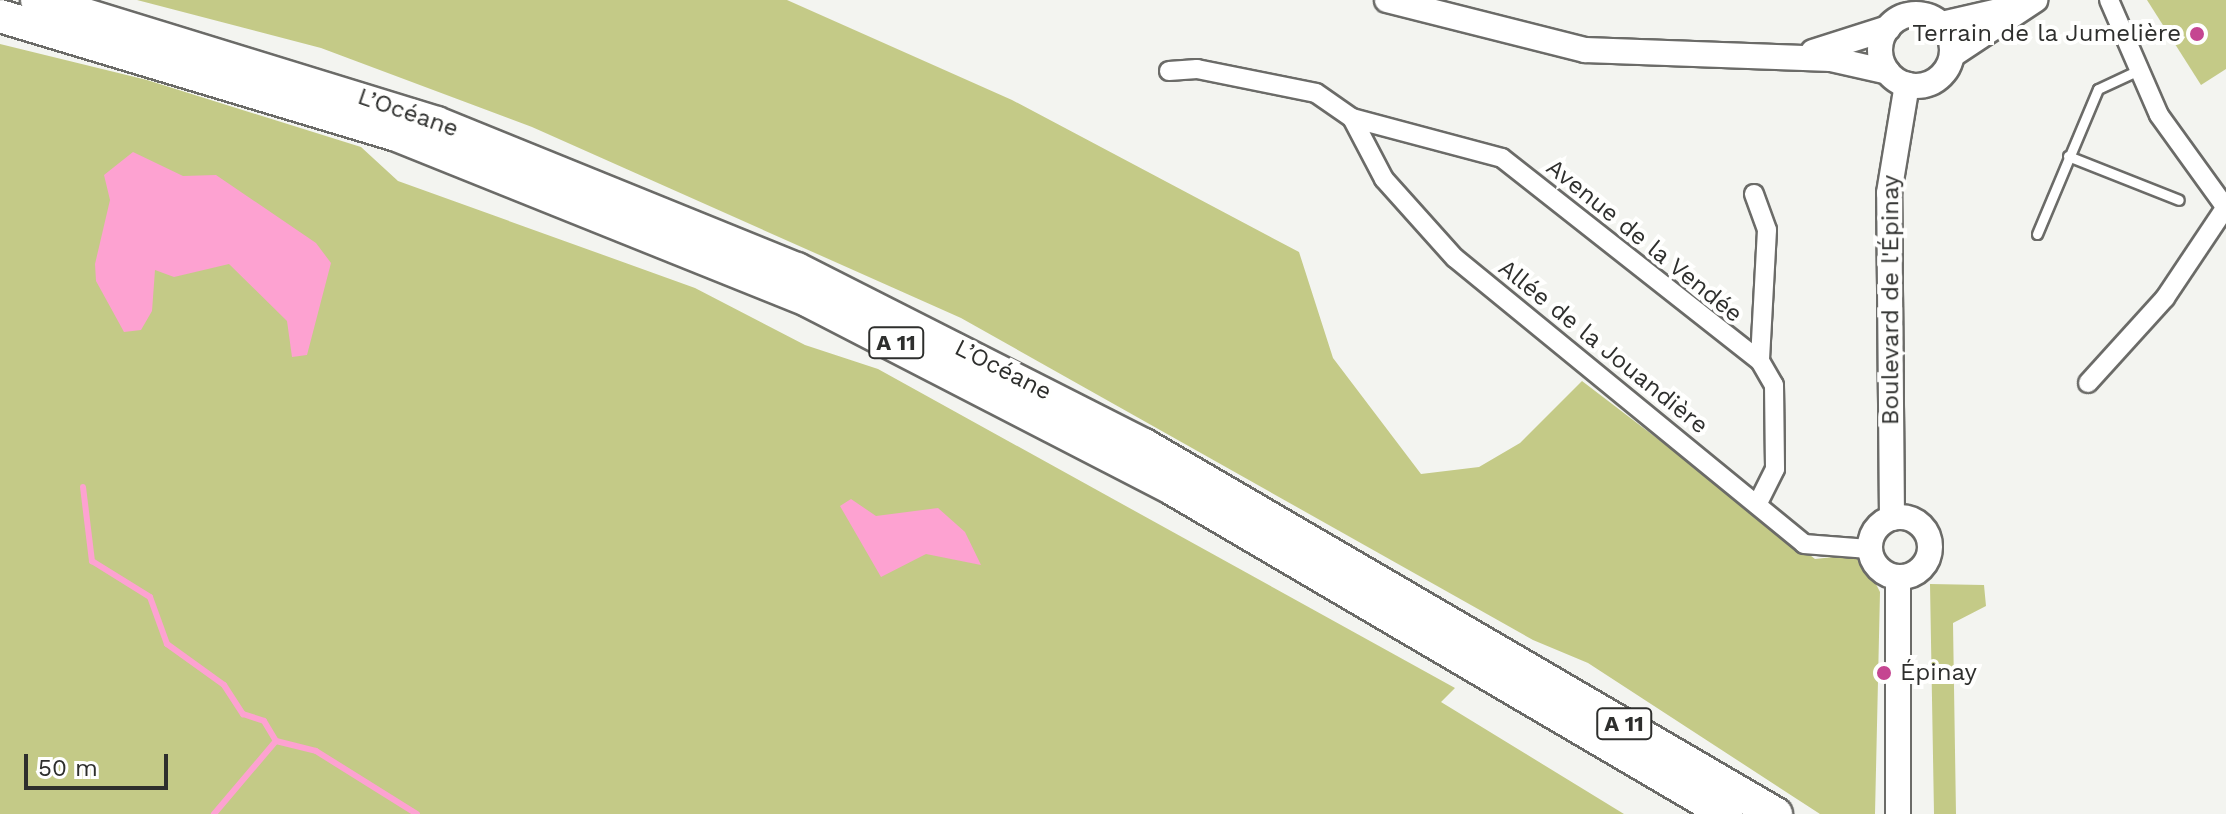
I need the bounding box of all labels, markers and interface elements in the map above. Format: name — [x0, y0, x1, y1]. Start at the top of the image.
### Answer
place label: Terrain de la Jumelière — [1911, 20, 2181, 48]
marker: Terrain de la Jumelière — [2188, 25, 2206, 43]
street label: L’Océane — [354, 82, 462, 144]
street label: Avenue de la Vendée — [1540, 153, 1748, 329]
street label: Boulevard de l'Épinay — [1877, 175, 1905, 425]
street label: Allée de la Jouandière — [1492, 253, 1714, 441]
road number: A 11 — [866, 325, 926, 361]
street label: L’Océane — [950, 333, 1056, 407]
place label: Épinay — [1900, 659, 1977, 687]
marker: Épinay — [1875, 664, 1893, 682]
road number: A 11 — [1594, 706, 1654, 742]
scale bar — [28, 738, 172, 788]
text: 50 m — [38, 754, 98, 782]

